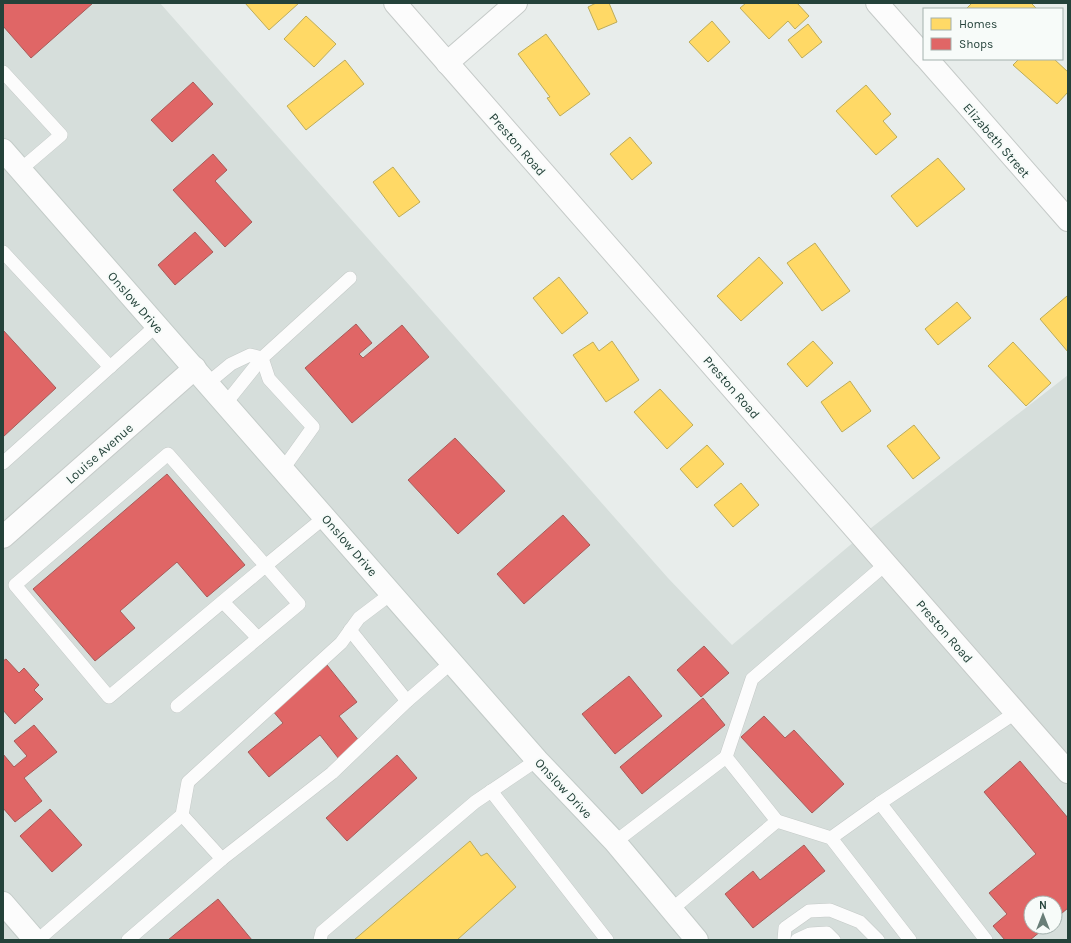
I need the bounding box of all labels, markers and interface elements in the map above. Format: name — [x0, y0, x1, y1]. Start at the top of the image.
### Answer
legend — [923, 8, 1063, 60]
text: Homes — [959, 17, 997, 31]
text: Shops — [959, 37, 993, 51]
street label: Elizabeth Street — [960, 100, 1033, 181]
street label: Preston Road — [486, 110, 549, 179]
street label: Onslow Drive — [105, 268, 167, 336]
street label: Preston Road — [700, 353, 763, 422]
street label: Louise Avenue — [63, 420, 136, 487]
street label: Onslow Drive — [319, 511, 381, 579]
street label: Preston Road — [913, 597, 976, 666]
street label: Onslow Drive — [532, 755, 595, 822]
north arrow — [1023, 895, 1063, 935]
text: N — [1039, 899, 1047, 912]

